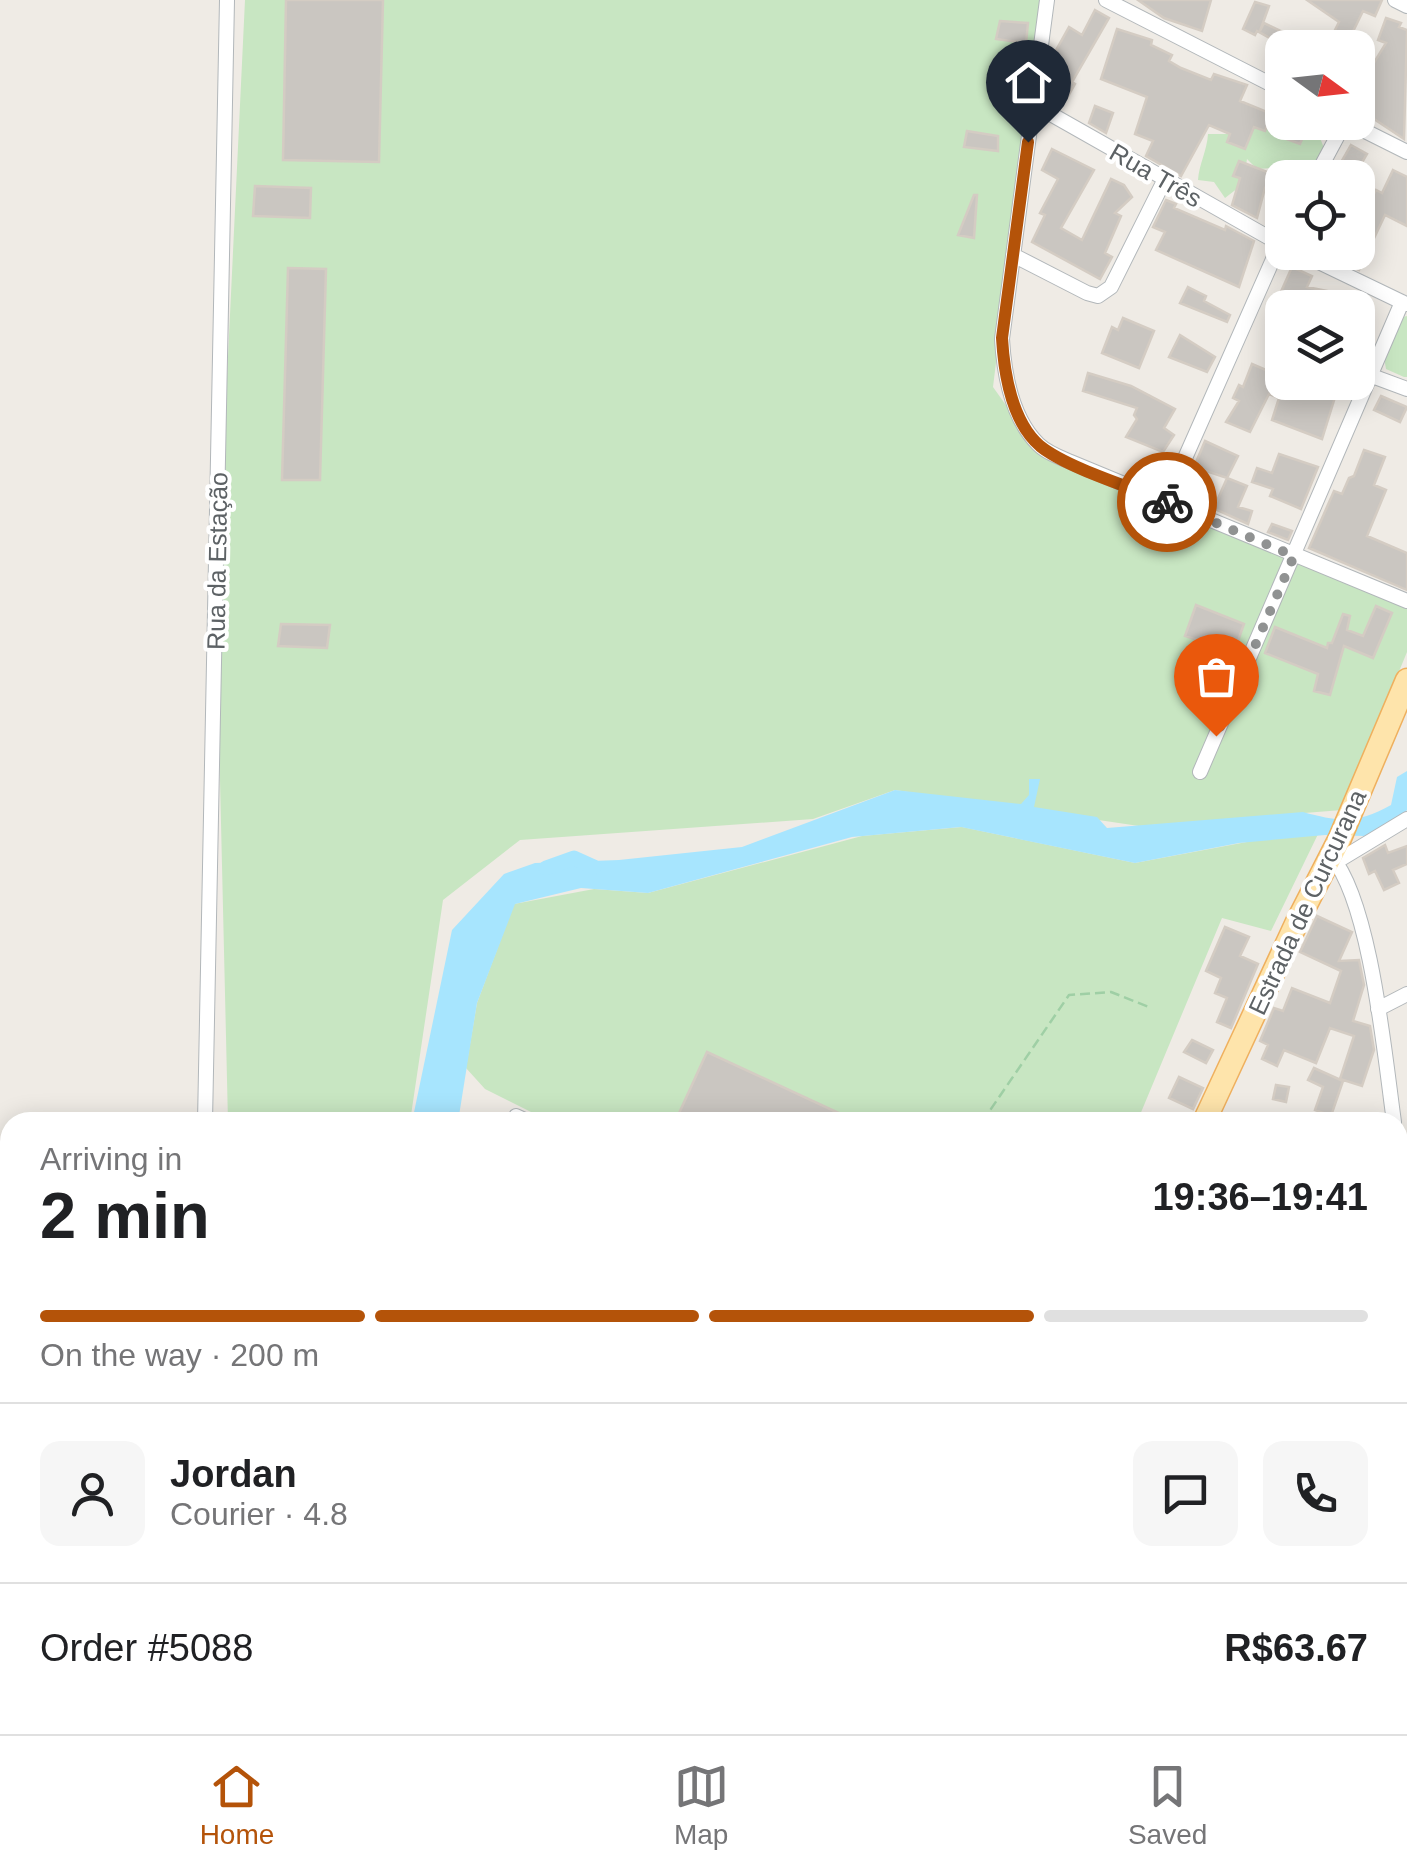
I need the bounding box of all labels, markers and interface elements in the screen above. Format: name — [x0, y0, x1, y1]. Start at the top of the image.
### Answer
north arrow — [1265, 30, 1375, 140]
map controls — [1265, 30, 1375, 400]
pin — [986, 40, 1071, 143]
icon: home — [1001, 55, 1056, 110]
street label: Rua Três — [1105, 138, 1207, 212]
button: locate — [1265, 160, 1375, 270]
button: layers — [1265, 290, 1375, 400]
courier — [1117, 452, 1217, 552]
street label: Rua da Estação — [201, 472, 233, 650]
icon: bike — [1140, 475, 1195, 530]
pin — [1174, 634, 1259, 737]
icon: bag — [1189, 649, 1244, 704]
street label: Estrada de Curcurana — [1243, 785, 1371, 1019]
text: Arriving in — [40, 1141, 182, 1177]
text: 19:36–19:41 — [1152, 1176, 1368, 1218]
text: 2 min — [40, 1179, 210, 1252]
text: On the way · 200 m — [40, 1337, 319, 1373]
button: person — [40, 1441, 145, 1546]
button: chat — [1133, 1441, 1238, 1546]
button: phone — [1263, 1441, 1368, 1546]
text: Jordan — [170, 1453, 297, 1495]
text: Courier · 4.8 — [170, 1496, 348, 1532]
text: Order #5088 — [40, 1627, 253, 1669]
text: R$63.67 — [1224, 1627, 1368, 1669]
tab: Home — [200, 1759, 274, 1851]
tab: Map — [674, 1759, 729, 1851]
tab: Saved — [1128, 1759, 1207, 1851]

